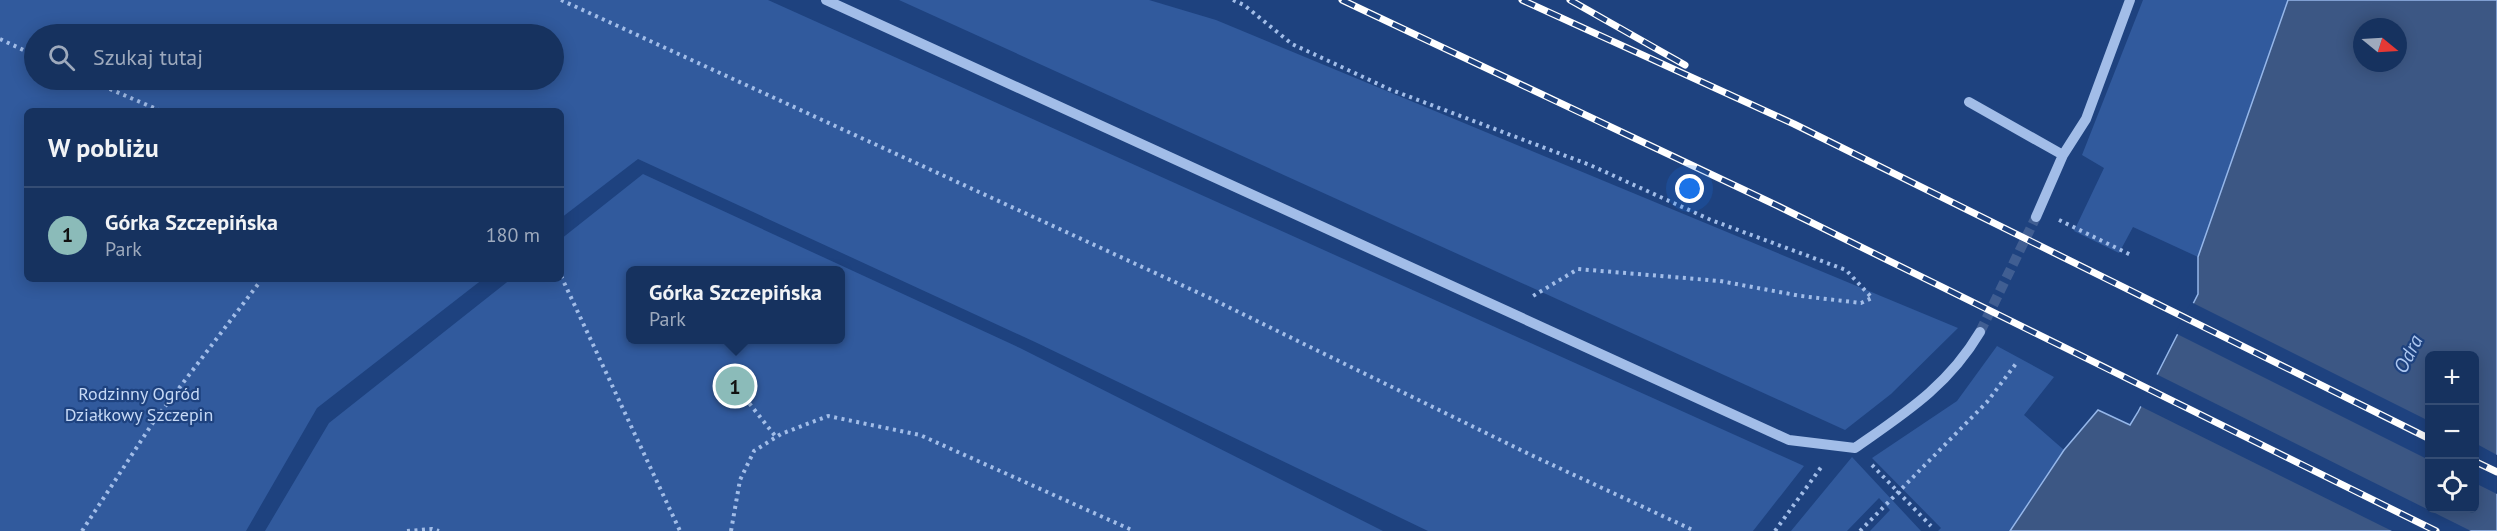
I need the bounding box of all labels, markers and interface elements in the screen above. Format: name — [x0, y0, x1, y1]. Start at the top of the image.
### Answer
north arrow — [2353, 18, 2407, 72]
search box — [24, 24, 564, 90]
icon: search — [45, 41, 78, 74]
text: Szukaj tutaj — [93, 43, 203, 71]
text: W pobliżu — [48, 131, 159, 164]
your location — [1675, 174, 1704, 203]
text: Górka Szczepińska — [105, 208, 278, 236]
text: 1 — [62, 222, 73, 248]
text: 180 m — [486, 222, 540, 248]
text: Park — [105, 236, 142, 262]
popup — [626, 266, 845, 344]
text: Górka Szczepińska — [649, 278, 822, 306]
text: Park — [649, 306, 686, 332]
water label: Odra — [2387, 330, 2429, 377]
map controls — [2425, 351, 2479, 513]
button: + — [2425, 351, 2479, 405]
pin: 1 — [716, 364, 754, 408]
park label: Rodzinny Ogród Działkowy Szczepin — [65, 382, 213, 426]
button: − — [2425, 405, 2479, 459]
button: locate — [2425, 459, 2479, 513]

